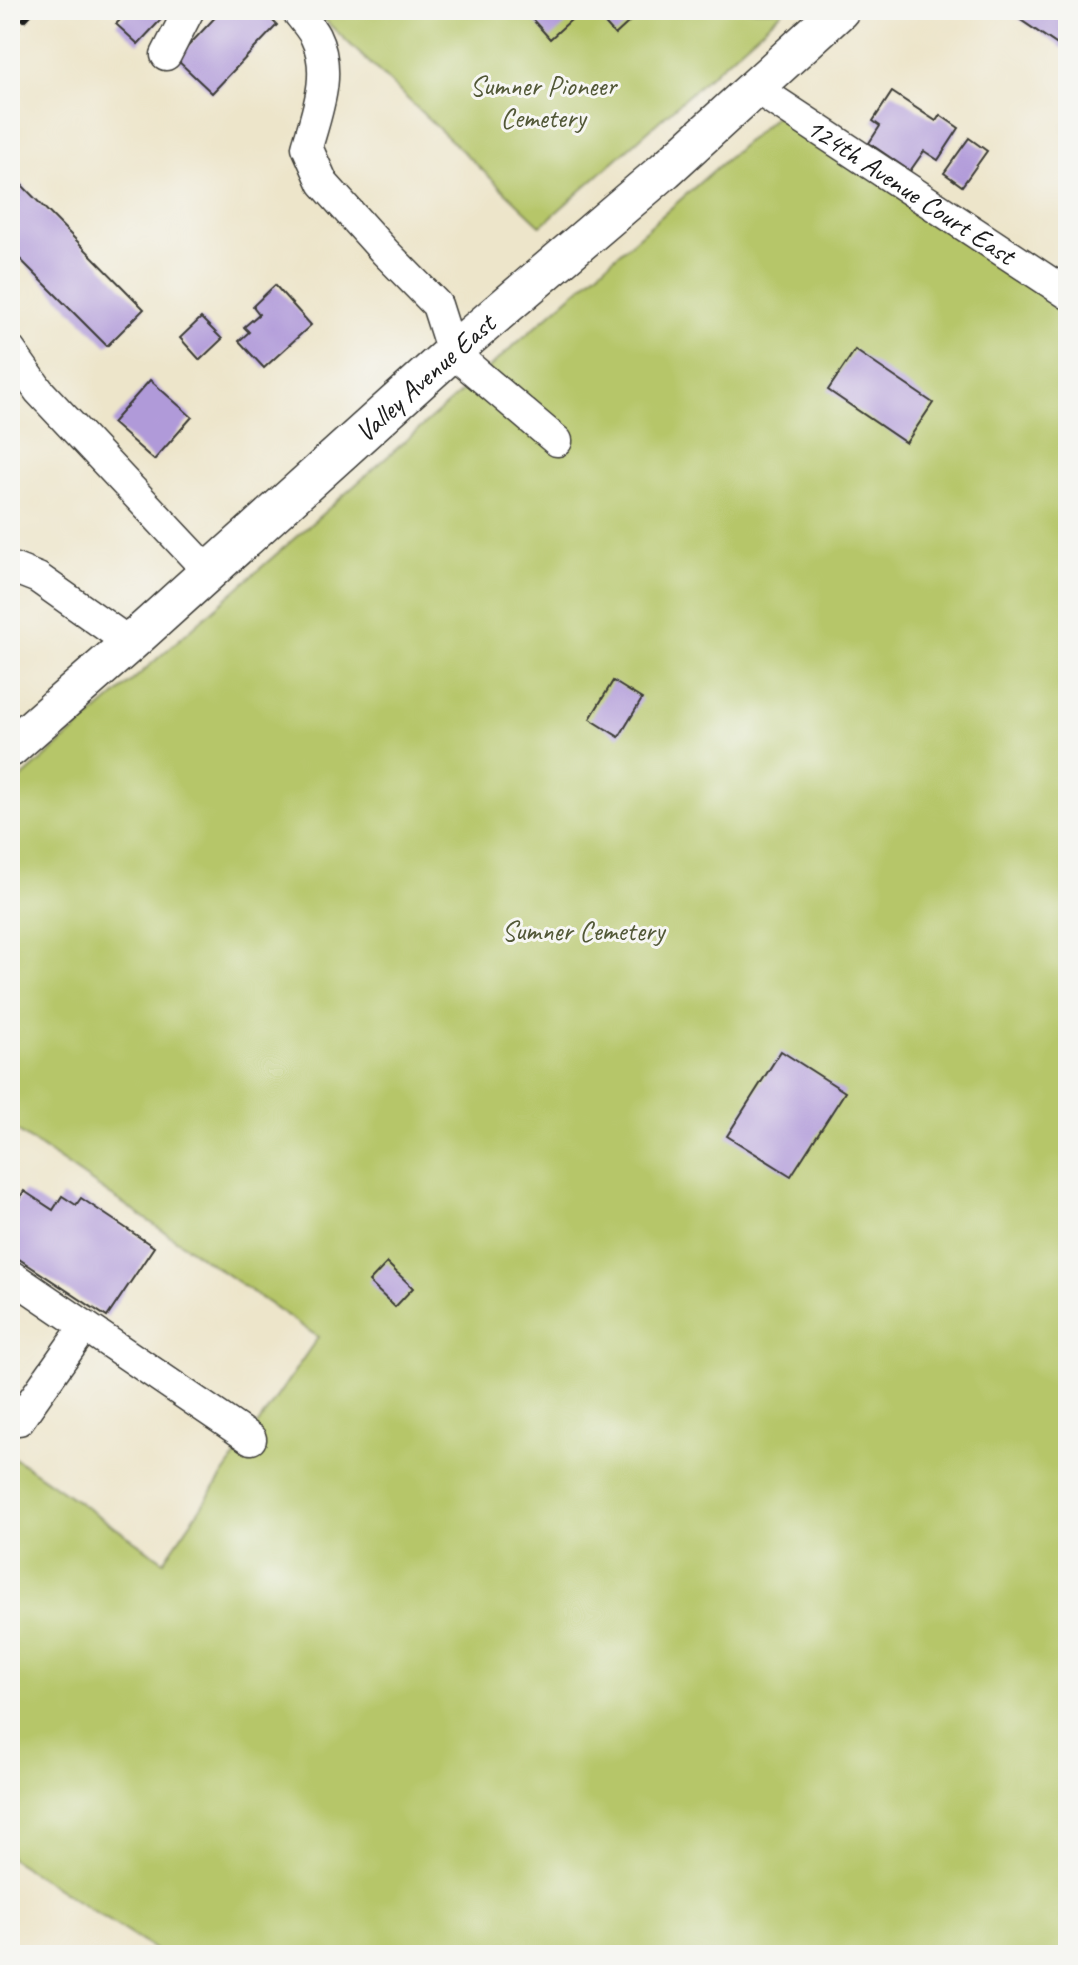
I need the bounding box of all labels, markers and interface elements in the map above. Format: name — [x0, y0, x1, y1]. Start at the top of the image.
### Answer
park label: Sumner Pioneer Cemetery — [470, 68, 618, 135]
street label: 124th Avenue Court East — [800, 109, 1024, 274]
street label: Valley Avenue East — [348, 305, 504, 449]
park label: Sumner Cemetery — [502, 913, 667, 948]

